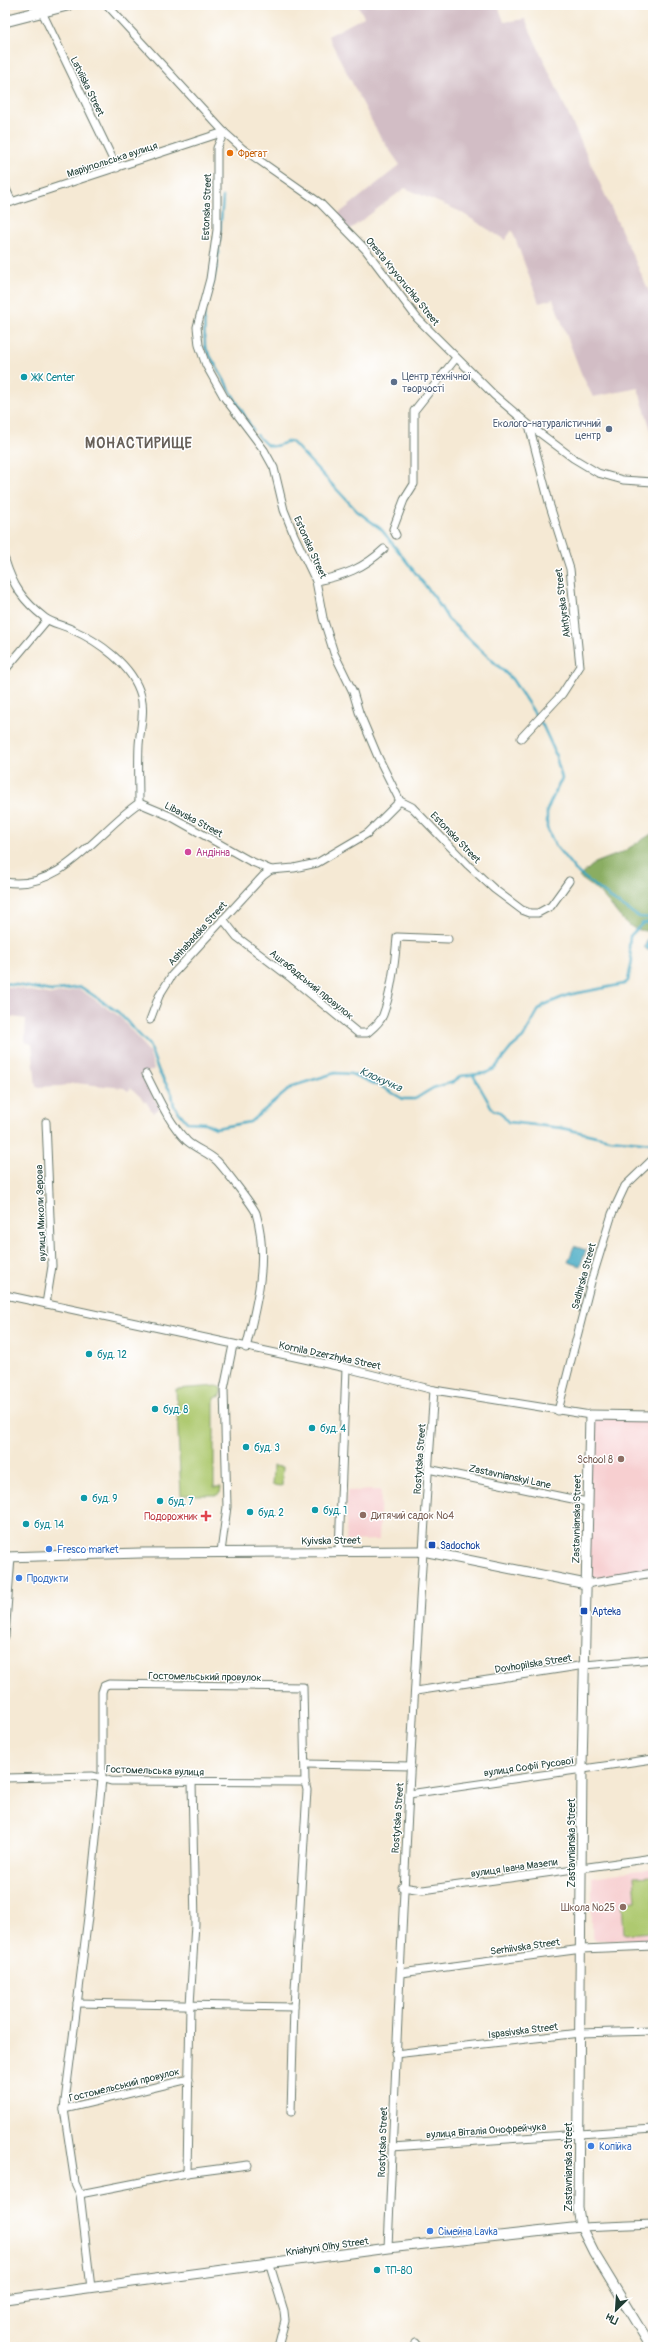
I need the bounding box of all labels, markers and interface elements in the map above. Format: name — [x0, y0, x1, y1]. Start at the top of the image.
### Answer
street label: Latviiska Street — [68, 55, 107, 119]
street label: Маріупольська вулиця — [66, 140, 159, 180]
marker: Фрегат — [225, 148, 235, 158]
place label: Фрегат — [238, 148, 267, 160]
street label: Estonska Street — [200, 172, 214, 241]
street label: Oresta Kryvoruchka Street — [363, 235, 442, 329]
place label: Центр технічної творчості — [402, 371, 471, 395]
marker: ЖК Center — [19, 372, 29, 382]
place label: ЖК Center — [30, 372, 75, 384]
marker: Центр технічної творчості — [389, 377, 399, 387]
place label: Еколого-натуралістичний центр — [493, 418, 601, 442]
marker: Еколого-натуралістичний центр — [604, 424, 614, 434]
district label: МОНАСТИРИЩЕ — [85, 435, 193, 452]
street label: Estonska Street — [291, 514, 330, 581]
street label: Akhtyrska Street — [553, 567, 573, 638]
street label: Libavska Street — [162, 800, 225, 841]
street label: Estonska Street — [428, 809, 484, 867]
marker: Андінна — [183, 847, 193, 857]
place label: Андінна — [196, 847, 230, 859]
street label: Ashhabadska Street — [166, 898, 230, 968]
street label: Ашгабадський провулок — [267, 947, 356, 1022]
water label: Клокучка — [358, 1064, 405, 1095]
street label: вулиця Миколи Зерова — [33, 1164, 49, 1261]
street label: Sadhirska Street — [569, 1241, 599, 1311]
street label: Kornila Dzerzhyka Street — [278, 1339, 383, 1373]
marker: буд. 12 — [84, 1349, 94, 1359]
place label: буд. 12 — [97, 1349, 127, 1361]
marker: буд. 8 — [150, 1404, 160, 1414]
place label: буд. 8 — [163, 1404, 188, 1416]
marker: буд. 4 — [307, 1423, 317, 1433]
place label: буд. 4 — [320, 1423, 346, 1435]
street label: Rostytska Street — [412, 1423, 429, 1495]
marker: буд. 3 — [241, 1442, 251, 1452]
place label: буд. 3 — [254, 1442, 280, 1454]
place label: School 8 — [577, 1454, 613, 1466]
marker: School 8 — [616, 1454, 626, 1464]
street label: Zastavnianskyi Lane — [468, 1462, 552, 1492]
street label: Zastavnianska Street — [570, 1473, 584, 1564]
marker: буд. 9 — [79, 1493, 89, 1503]
place label: буд. 9 — [92, 1493, 118, 1505]
marker: буд. 7 — [155, 1496, 165, 1506]
place label: буд. 7 — [168, 1496, 194, 1508]
marker: буд. 1 — [310, 1505, 320, 1515]
place label: буд. 1 — [323, 1505, 347, 1517]
marker: буд. 2 — [245, 1507, 255, 1517]
place label: буд. 2 — [258, 1507, 284, 1519]
marker: Дитячий садок №4 — [358, 1510, 368, 1520]
place label: Дитячий садок №4 — [370, 1510, 454, 1522]
place label: Подорожник — [144, 1511, 198, 1523]
marker: Подорожник — [201, 1511, 211, 1521]
marker: буд. 14 — [21, 1519, 31, 1529]
place label: буд. 14 — [34, 1519, 64, 1531]
street label: Kyivska Street — [301, 1534, 362, 1548]
marker: Sadochok — [427, 1540, 437, 1550]
place label: Sadochok — [440, 1540, 481, 1552]
marker: Fresco market — [44, 1544, 54, 1554]
place label: Fresco market — [57, 1544, 120, 1556]
marker: Продукти — [14, 1573, 24, 1583]
place label: Продукти — [27, 1573, 69, 1585]
marker: Apteka — [579, 1606, 589, 1616]
place label: Apteka — [592, 1606, 621, 1618]
street label: Dovhopilska Street — [494, 1652, 573, 1676]
street label: Гостомельський провулок — [148, 1670, 262, 1684]
street label: вулиця Софії Русової — [483, 1755, 575, 1779]
street label: Гостомельська вулиця — [106, 1763, 205, 1779]
street label: Rostytska Street — [390, 1782, 407, 1854]
street label: Zastavnianska Street — [566, 1798, 578, 1887]
street label: вулиця Івана Мазепи — [470, 1856, 559, 1880]
place label: Школа №25 — [561, 1902, 615, 1914]
marker: Школа №25 — [618, 1902, 628, 1912]
street label: Serhiivska Street — [490, 1936, 562, 1958]
street label: Ispasivska Street — [488, 2021, 560, 2041]
street label: Гостомельський провулок — [68, 2065, 181, 2104]
street label: Rostytska Street — [376, 2106, 390, 2177]
street label: вулиця Віталія Онофрейчука — [426, 2121, 547, 2141]
street label: Zastavnianska Street — [563, 2122, 575, 2211]
marker: Копійка — [586, 2141, 596, 2151]
place label: Копійка — [599, 2141, 632, 2153]
marker: Сімейна Lavka — [425, 2226, 435, 2236]
place label: Сімейна Lavka — [438, 2226, 498, 2238]
street label: Kniahyni Olhy Street — [285, 2235, 370, 2259]
marker: ТП-80 — [372, 2265, 382, 2275]
place label: ТП-80 — [385, 2265, 413, 2277]
north arrow — [596, 2290, 636, 2330]
text: Пн — [603, 2310, 620, 2327]

